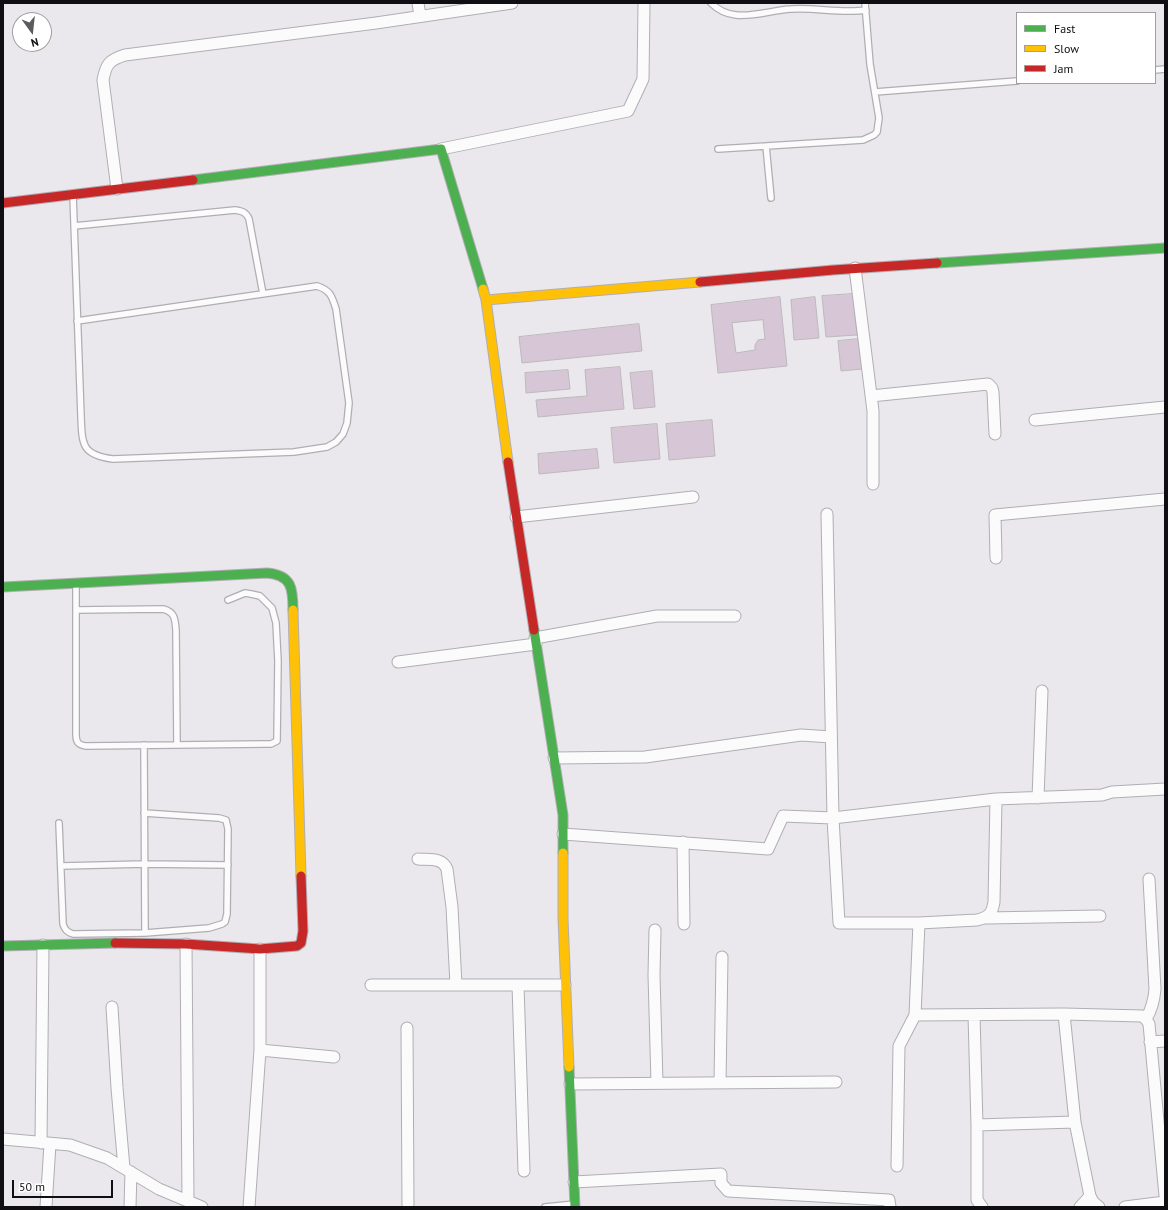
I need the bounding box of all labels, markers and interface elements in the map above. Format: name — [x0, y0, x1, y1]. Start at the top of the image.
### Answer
north arrow — [12, 12, 52, 52]
legend — [1016, 12, 1156, 84]
text: Fast — [1054, 21, 1075, 36]
text: N — [30, 35, 40, 50]
text: Slow — [1054, 41, 1079, 56]
text: Jam — [1054, 61, 1073, 76]
scale bar — [14, 1172, 115, 1198]
text: 50 m — [19, 1179, 45, 1194]

